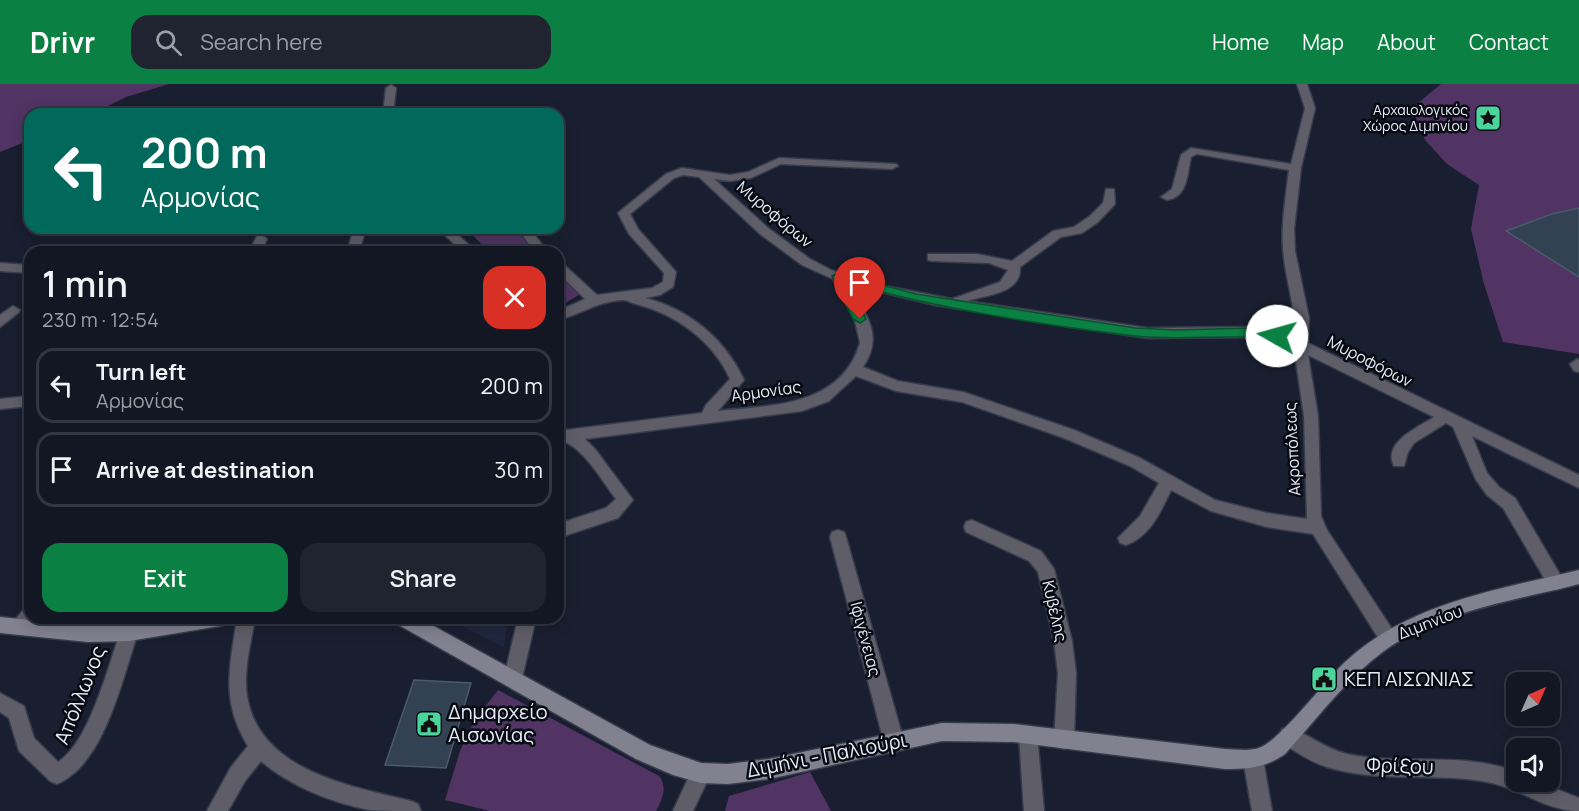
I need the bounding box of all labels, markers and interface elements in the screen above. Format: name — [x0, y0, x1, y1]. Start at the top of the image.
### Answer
search box — [131, 15, 551, 69]
text: Drivr — [30, 23, 95, 61]
icon: search — [152, 26, 185, 59]
text: Search here — [200, 27, 323, 57]
text: Home — [1212, 28, 1269, 56]
text: Map — [1302, 28, 1344, 56]
text: About — [1377, 28, 1436, 56]
text: Contact — [1469, 28, 1549, 56]
place label: Αρχαιολογικός Χώρος Διμηνίου — [1363, 100, 1468, 135]
place icon: Αρχαιολογικός Χώρος Διμηνίου — [1473, 103, 1503, 133]
text: 200 m — [141, 123, 267, 181]
icon: left — [42, 132, 120, 210]
street label: Μυροφόρων — [732, 176, 818, 252]
text: Αρμονίας — [141, 178, 260, 215]
pin — [834, 257, 885, 319]
text: 1 min — [42, 259, 128, 308]
button: close — [483, 266, 546, 329]
icon: arrive — [843, 266, 876, 299]
position arrow — [1245, 304, 1309, 368]
text: 230 m · 12:54 — [42, 306, 159, 333]
street label: Μυροφόρων — [1324, 330, 1416, 392]
text: Turn left — [96, 357, 186, 387]
icon: left — [45, 369, 78, 402]
text: 200 m — [481, 371, 543, 401]
street label: Αρμονίας — [730, 375, 803, 407]
text: Αρμονίας — [96, 387, 184, 414]
street label: Ακροπόλεως — [1279, 401, 1305, 496]
icon: arrive — [45, 453, 78, 486]
text: Arrive at destination — [96, 455, 314, 485]
text: 30 m — [494, 455, 543, 485]
button: Exit — [42, 543, 288, 612]
button: Share — [300, 543, 546, 612]
street label: Κυβέλης — [1037, 578, 1073, 644]
street label: Ιφιγένειας — [845, 599, 887, 679]
street label: Διμηνίου — [1395, 600, 1465, 644]
street label: Απόλλωνος — [48, 641, 112, 748]
public building icon: ΚΕΠ ΑΙΣΩΝΙΑΣ — [1309, 664, 1339, 694]
place label: ΚΕΠ ΑΙΣΩΝΙΑΣ — [1344, 665, 1474, 692]
north arrow — [1506, 672, 1560, 726]
map controls — [1506, 672, 1560, 792]
place label: Δημαρχείο Αισωνίας — [448, 698, 548, 748]
public building icon: Δημαρχείο Αισωνίας — [414, 709, 444, 739]
street label: Διμήνι - Παλιούρι — [744, 726, 909, 783]
button: sound — [1506, 738, 1560, 792]
street label: Φρίξου — [1366, 751, 1434, 780]

